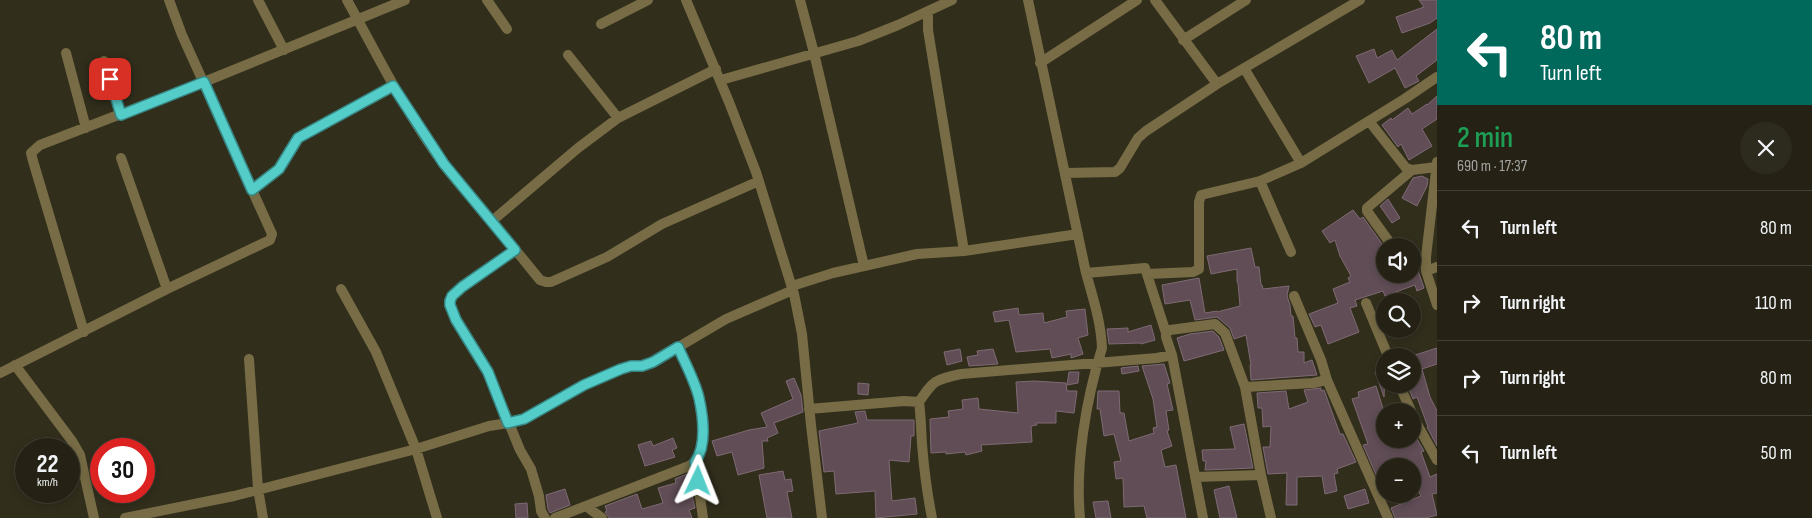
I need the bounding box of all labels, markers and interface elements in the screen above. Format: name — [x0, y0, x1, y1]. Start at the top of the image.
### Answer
text: 80 m — [1540, 17, 1602, 60]
icon: left — [1457, 20, 1522, 85]
pin — [89, 58, 131, 100]
text: Turn left — [1540, 60, 1602, 87]
icon: arrive — [96, 65, 124, 93]
text: 2 min — [1457, 120, 1513, 156]
button: close — [1740, 122, 1792, 174]
text: 690 m · 17:37 — [1457, 157, 1527, 176]
icon: left — [1457, 214, 1485, 242]
text: Turn left — [1500, 217, 1557, 240]
text: 80 m — [1760, 217, 1792, 240]
map controls — [1376, 238, 1421, 503]
button: sound — [1376, 238, 1421, 283]
icon: right — [1457, 289, 1485, 317]
text: Turn right — [1500, 292, 1565, 315]
text: 110 m — [1755, 292, 1792, 315]
button: search — [1376, 293, 1421, 338]
button: layers — [1376, 348, 1421, 393]
icon: right — [1457, 364, 1485, 392]
text: Turn right — [1500, 367, 1565, 390]
text: 80 m — [1760, 367, 1792, 390]
button: + — [1376, 403, 1421, 448]
speed limit sign: 30 — [90, 438, 155, 503]
icon: left — [1457, 439, 1485, 467]
text: Turn left — [1500, 442, 1557, 465]
text: 50 m — [1761, 442, 1792, 465]
text: 22 — [37, 449, 58, 480]
position arrow — [671, 454, 723, 506]
button: − — [1376, 458, 1421, 503]
text: km/h — [37, 475, 58, 490]

